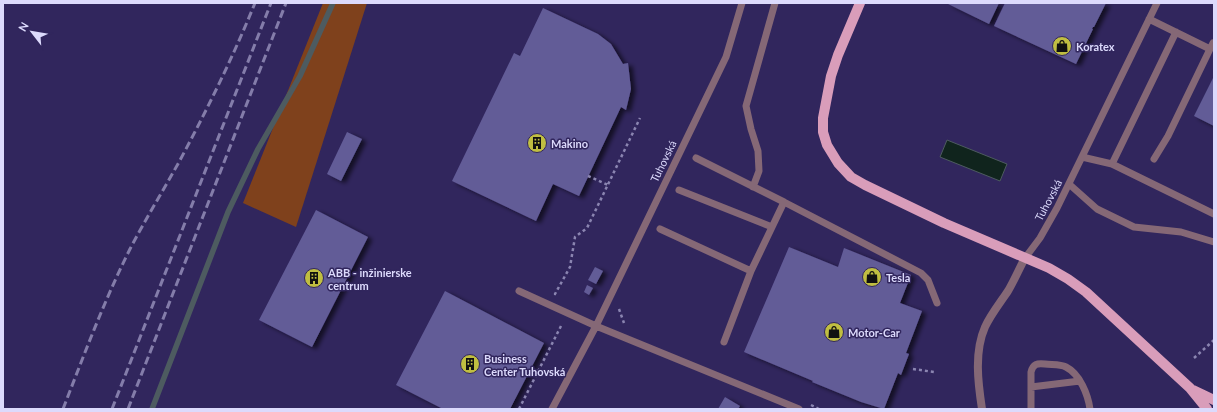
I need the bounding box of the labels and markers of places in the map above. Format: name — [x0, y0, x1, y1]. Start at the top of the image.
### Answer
shop icon: Koratex — [1051, 35, 1073, 57]
place label: Koratex — [1076, 40, 1115, 53]
building icon: Makino — [526, 132, 548, 154]
place label: Makino — [551, 137, 588, 150]
place label: ABB - inžinierske centrum — [327, 266, 412, 292]
shop icon: Tesla — [861, 266, 883, 288]
building icon: ABB - inžinierske centrum — [303, 267, 325, 289]
place label: Tesla — [886, 271, 910, 284]
shop icon: Motor-Car — [823, 321, 845, 343]
place label: Motor-Car — [848, 326, 901, 339]
place label: Business Center Tuhovská — [484, 352, 565, 378]
building icon: Business Center Tuhovská — [459, 353, 481, 375]

